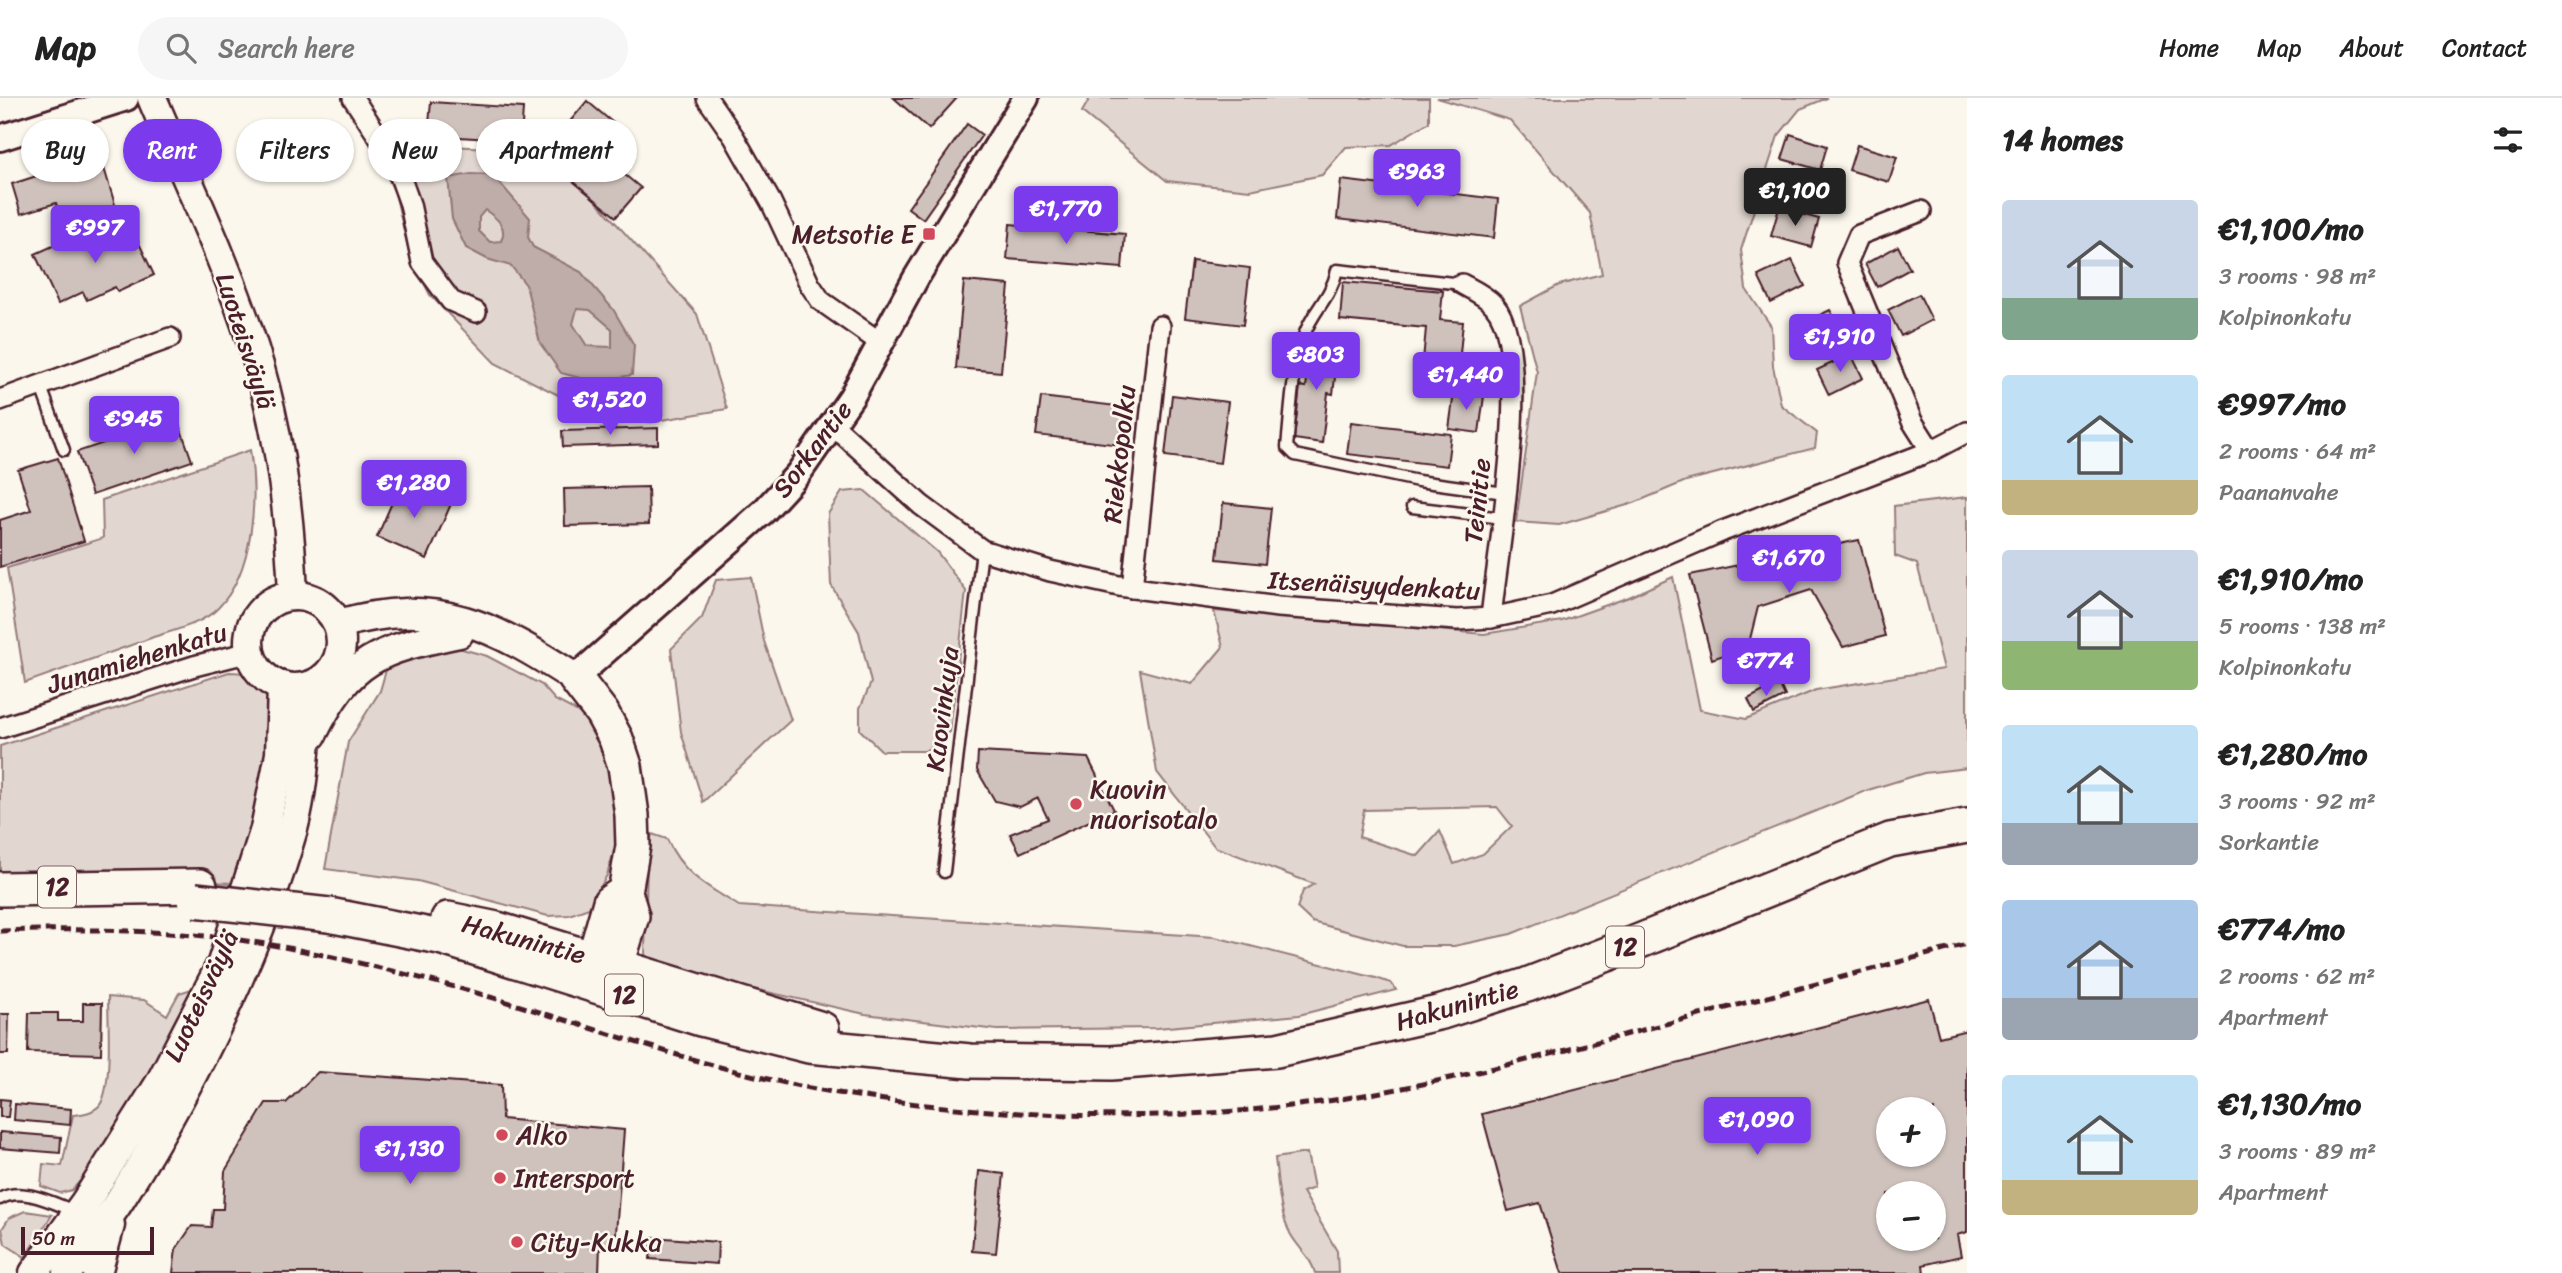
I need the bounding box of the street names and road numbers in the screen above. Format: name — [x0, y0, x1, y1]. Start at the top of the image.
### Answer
street label: Luoteisväylä — [202, 267, 290, 416]
street label: Riekkopolku — [1089, 382, 1149, 525]
street label: Sorkantie — [760, 390, 864, 508]
street label: Teinitie — [1450, 456, 1504, 546]
street label: Itsenäisyydenkatu — [1266, 556, 1481, 614]
street label: Junamiehenkatu — [40, 609, 233, 707]
street label: Kuovinkuja — [912, 643, 973, 774]
road number: 12 — [38, 866, 76, 908]
street label: Hakunintie — [457, 900, 591, 978]
street label: Luoteisväylä — [150, 921, 252, 1070]
road number: 12 — [1606, 926, 1644, 968]
street label: Hakunintie — [1390, 965, 1524, 1045]
road number: 12 — [605, 974, 643, 1015]

